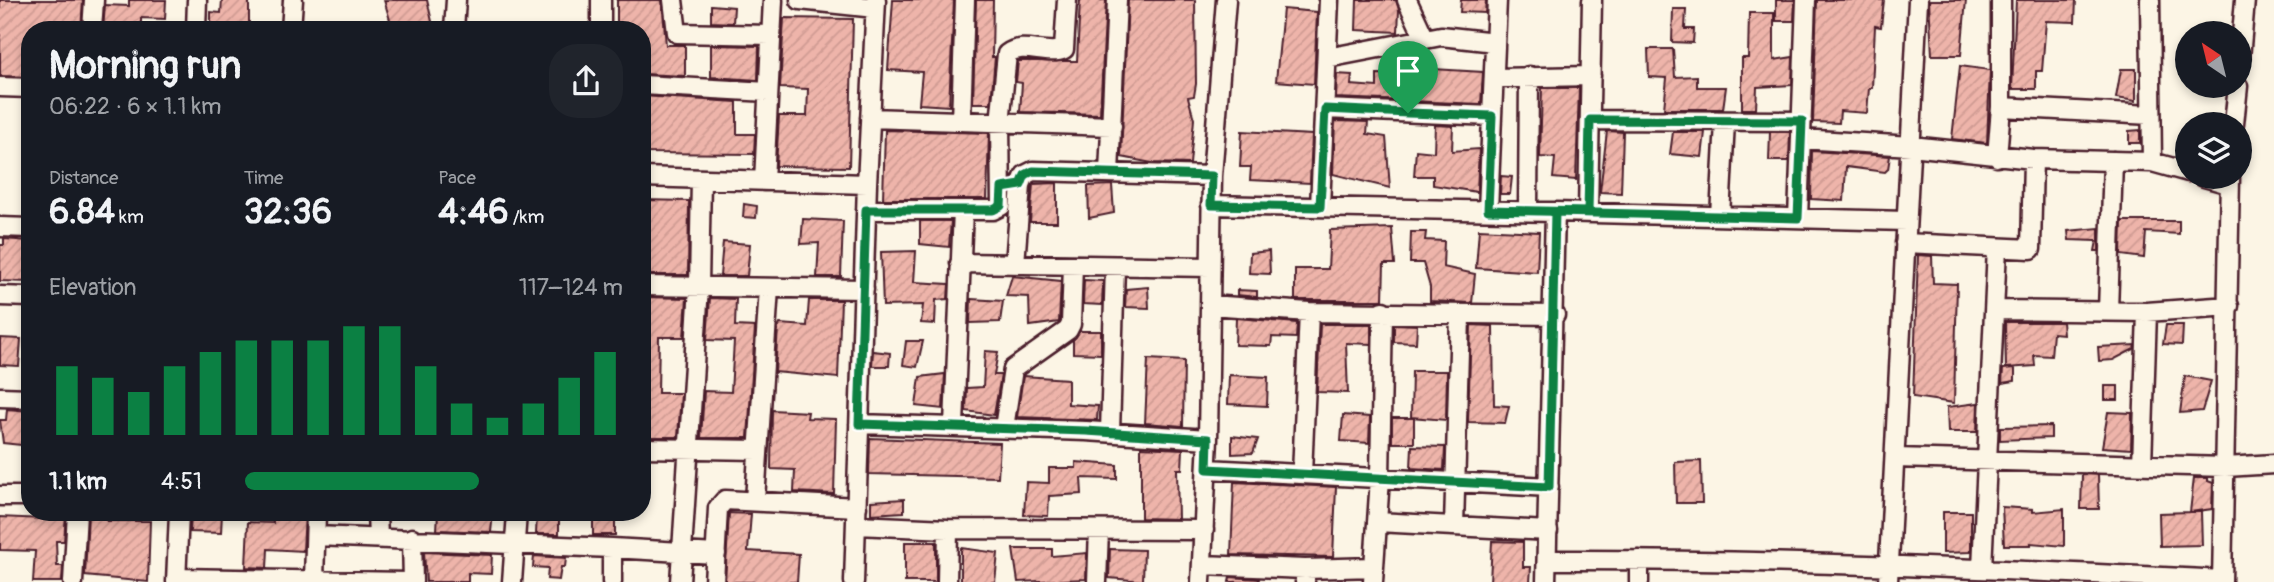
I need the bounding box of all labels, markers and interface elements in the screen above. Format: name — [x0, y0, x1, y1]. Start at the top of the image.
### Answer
north arrow — [2175, 21, 2252, 98]
map controls — [2175, 21, 2252, 189]
pin — [1378, 41, 1438, 113]
text: Morning run — [49, 42, 241, 90]
button: share — [549, 44, 623, 118]
icon: arrive — [1389, 52, 1427, 90]
text: 06:22 · 6 × 1.1 km — [49, 92, 221, 121]
button: layers — [2175, 112, 2252, 189]
text: Distance — [49, 166, 118, 190]
text: Time — [244, 166, 283, 190]
text: Pace — [438, 166, 476, 190]
text: 6.84 — [49, 190, 115, 234]
text: 32:36 — [244, 190, 332, 234]
text: 4:46 — [438, 190, 509, 234]
text: km — [115, 205, 144, 229]
text: /km — [509, 205, 544, 229]
text: Elevation — [49, 273, 137, 302]
text: 117–124 m — [519, 273, 623, 302]
text: 1.1 km — [49, 467, 107, 496]
text: 4:51 — [161, 467, 202, 496]

